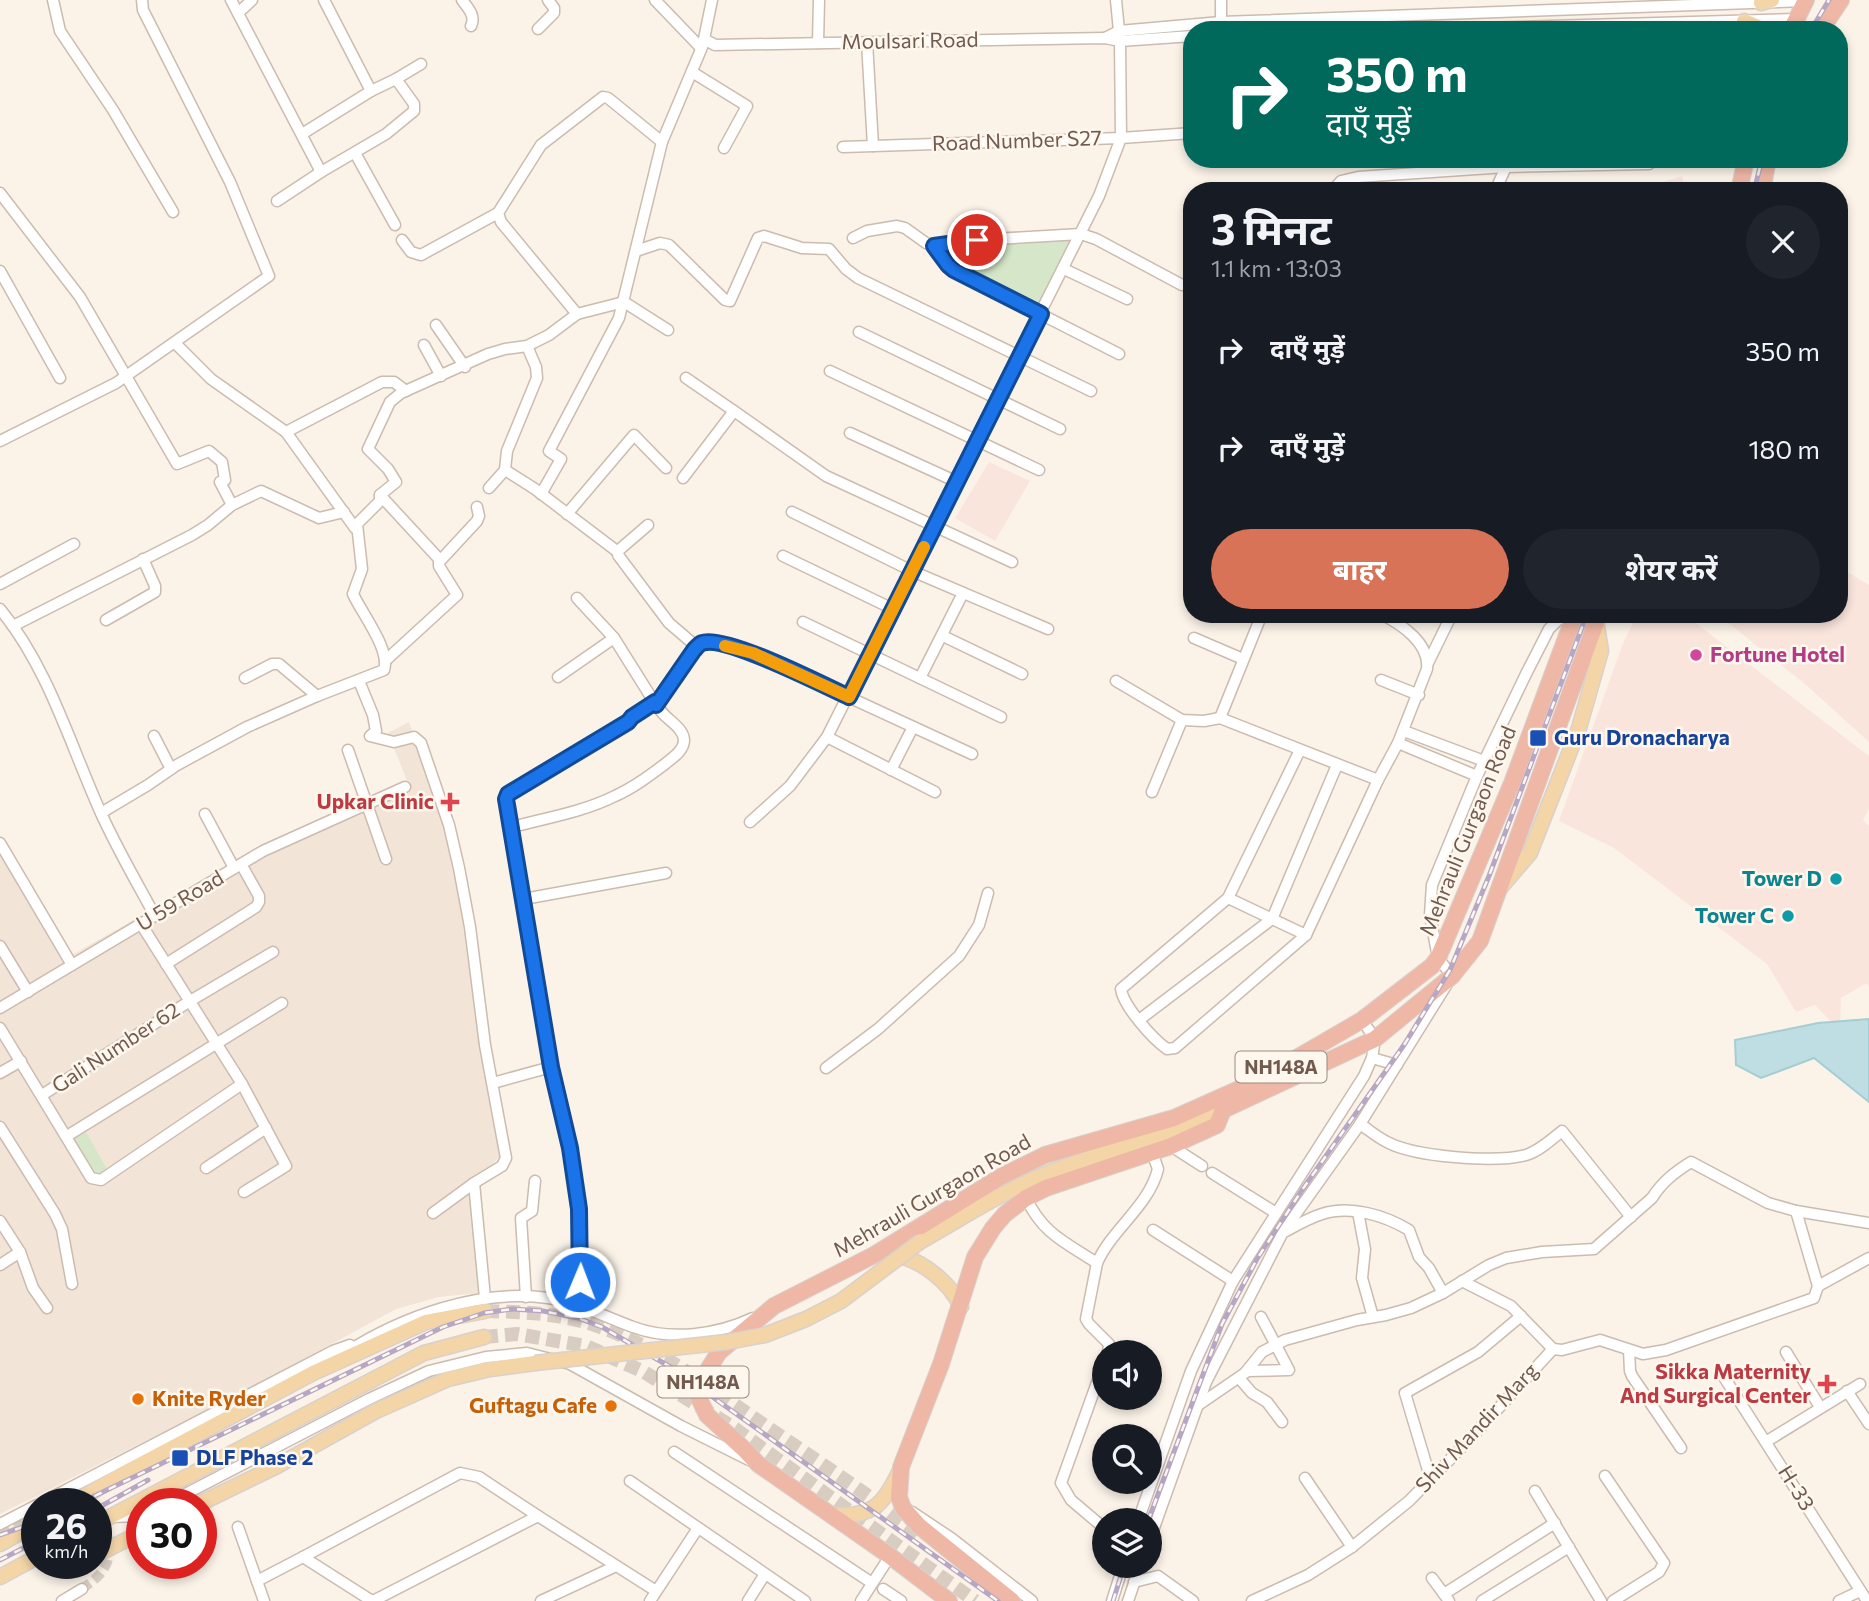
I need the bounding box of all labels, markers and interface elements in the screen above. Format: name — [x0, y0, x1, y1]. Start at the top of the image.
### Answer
street label: Moulsari Road — [841, 26, 979, 53]
text: 350 m — [1326, 42, 1468, 102]
icon: right — [1211, 49, 1302, 140]
text: दाएँ मुड़ें — [1326, 102, 1411, 142]
street label: Road Number S27 — [932, 124, 1102, 155]
text: 3 मिनट — [1211, 202, 1332, 254]
button: close — [1746, 205, 1820, 279]
pin — [947, 210, 1007, 270]
icon: arrive — [958, 221, 996, 259]
text: 1.1 km · 13:03 — [1211, 254, 1342, 282]
icon: right — [1211, 331, 1249, 369]
text: दाएँ मुड़ें — [1270, 332, 1345, 363]
text: 350 m — [1746, 335, 1820, 366]
icon: right — [1211, 429, 1249, 467]
text: दाएँ मुड़ें — [1270, 430, 1345, 461]
text: 180 m — [1748, 433, 1820, 464]
button: बाहर — [1211, 529, 1509, 609]
button: शेयर करें — [1523, 529, 1820, 609]
place label: Fortune Hotel — [1710, 641, 1845, 666]
marker: Fortune Hotel — [1688, 647, 1704, 663]
street label: Mehrauli Gurgaon Road — [1413, 722, 1520, 939]
place label: Guru Dronacharya — [1554, 724, 1730, 749]
marker: Guru Dronacharya — [1528, 728, 1548, 748]
place label: Upkar Clinic — [316, 788, 434, 813]
marker: Upkar Clinic — [440, 792, 460, 812]
street label: U 59 Road — [131, 864, 227, 935]
place label: Tower D — [1742, 865, 1822, 890]
marker: Tower D — [1828, 871, 1844, 887]
place label: Tower C — [1695, 902, 1774, 927]
marker: Tower C — [1780, 908, 1796, 924]
street label: Gali Number 62 — [47, 996, 184, 1097]
road number: NH148A — [1236, 1051, 1326, 1082]
street label: Mehrauli Gurgaon Road — [828, 1128, 1035, 1262]
position arrow — [543, 1245, 617, 1319]
map controls — [1092, 1340, 1162, 1578]
button: sound — [1092, 1340, 1162, 1410]
street label: Shiv Mandir Marg — [1409, 1357, 1542, 1497]
place label: Sikka Maternity And Surgical Center — [1620, 1358, 1811, 1407]
road number: NH148A — [658, 1366, 748, 1398]
marker: Sikka Maternity And Surgical Center — [1817, 1374, 1837, 1394]
place label: Knite Ryder — [152, 1385, 266, 1410]
marker: Knite Ryder — [130, 1391, 146, 1407]
place label: Guftagu Cafe — [469, 1392, 597, 1417]
marker: Guftagu Cafe — [603, 1398, 619, 1414]
button: search — [1092, 1424, 1162, 1494]
place label: DLF Phase 2 — [196, 1444, 313, 1469]
marker: DLF Phase 2 — [170, 1448, 190, 1468]
street label: H-33 — [1774, 1460, 1821, 1514]
speed limit sign: 30 — [126, 1488, 217, 1579]
text: 26 — [46, 1503, 87, 1546]
button: layers — [1092, 1508, 1162, 1578]
text: km/h — [45, 1540, 88, 1562]

